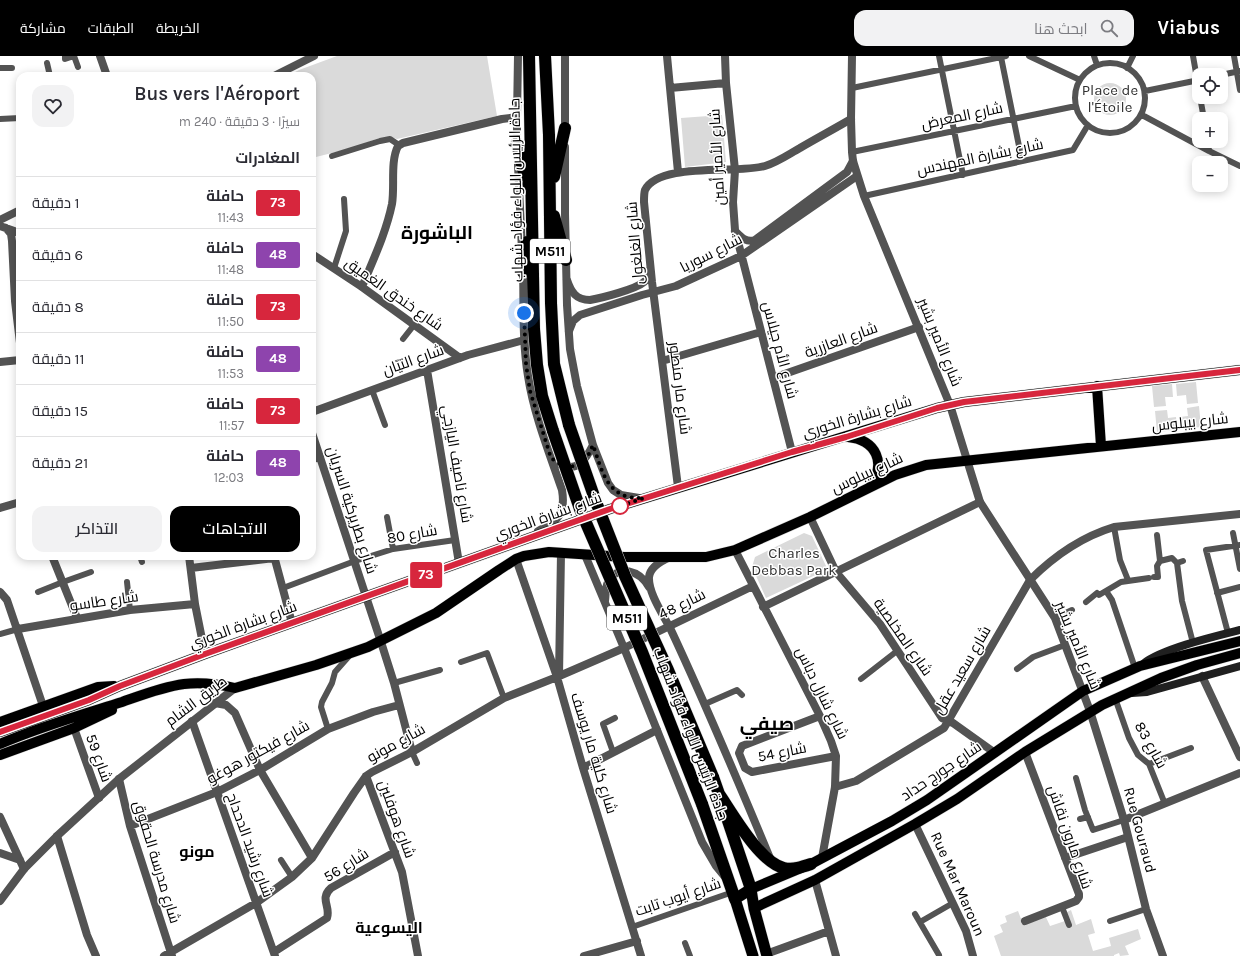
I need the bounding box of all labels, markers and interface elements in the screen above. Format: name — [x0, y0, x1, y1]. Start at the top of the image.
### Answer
search box — [854, 10, 1134, 46]
icon: search — [1098, 17, 1120, 39]
text: Viabus — [1158, 17, 1220, 39]
text: مشاركة — [20, 20, 66, 37]
text: الطبقات — [88, 20, 134, 37]
text: الخريطة — [156, 20, 200, 37]
text: ابحث هنا — [1034, 20, 1088, 38]
map controls — [1192, 68, 1228, 192]
button: locate — [1192, 68, 1228, 104]
park label: Place de l'Étoile — [1082, 81, 1138, 116]
text: Bus vers l'Aéroport — [134, 83, 300, 105]
button: heart — [32, 85, 74, 127]
street label: جادة الرئيس اللواء فؤاد شهاب — [505, 98, 528, 282]
street label: شارع المعرض — [920, 99, 1005, 135]
street label: شارع الأمير أمين — [704, 108, 731, 206]
button: + — [1192, 112, 1228, 148]
text: سيرًا · 3 دقيقة · 240 m — [179, 114, 300, 129]
street label: شارع بشارة المهندس — [915, 135, 1045, 181]
text: المغادرات — [235, 149, 300, 167]
button: − — [1192, 156, 1228, 192]
text: حافلة — [206, 187, 244, 205]
text: 1 دقيقة — [32, 194, 80, 212]
text: 73 — [270, 194, 286, 211]
street label: شارع الغلغول — [622, 201, 650, 285]
text: 11:43 — [217, 210, 244, 225]
district label: الباشورة — [401, 222, 473, 244]
street label: شارع سوريا — [677, 230, 746, 278]
text: حافلة — [206, 239, 244, 257]
road number: M511 — [530, 239, 570, 263]
text: 6 دقيقة — [32, 246, 83, 264]
text: 48 — [269, 246, 287, 263]
street label: شارع خندق الغميق — [340, 253, 446, 336]
text: 11:48 — [217, 262, 244, 277]
text: حافلة — [206, 291, 244, 309]
street label: شارع الأمير بشير — [912, 294, 966, 390]
text: 8 دقيقة — [32, 298, 84, 316]
text: 73 — [270, 298, 286, 315]
street label: شارع الأم جيلاس — [756, 299, 802, 401]
your location — [514, 303, 534, 323]
text: 11:50 — [217, 314, 244, 329]
street label: شارع العازرية — [802, 318, 881, 363]
street label: شارع مار منصور — [663, 339, 695, 436]
street label: شارع التيّان — [380, 341, 447, 381]
text: حافلة — [206, 343, 244, 361]
text: 11 دقيقة — [32, 350, 85, 368]
text: 48 — [269, 350, 287, 367]
text: 11:53 — [217, 366, 244, 381]
street label: شارع بشارة الخوري — [800, 392, 915, 445]
text: حافلة — [206, 395, 244, 413]
text: 15 دقيقة — [32, 402, 88, 420]
text: 73 — [270, 402, 286, 419]
street label: شارع ناصيف اليازجي — [435, 404, 476, 525]
street label: شارع بيبلوس — [1151, 409, 1229, 437]
text: 11:57 — [219, 418, 244, 433]
street label: شارع بطريركية السريان — [321, 444, 381, 577]
text: حافلة — [206, 447, 244, 465]
street label: شارع بيبلوس — [828, 449, 906, 499]
text: 21 دقيقة — [32, 454, 88, 472]
text: 48 — [269, 454, 287, 471]
text: 12:03 — [214, 470, 244, 485]
street label: شارع بشارة الخوري — [492, 488, 605, 547]
unlabelled marker — [611, 497, 629, 515]
button: التذاكر — [32, 506, 162, 552]
button: الاتجاهات — [170, 506, 300, 552]
street label: شارع 80 — [385, 521, 439, 549]
park label: Charles Debbas Park — [751, 544, 837, 579]
line badge: 73 — [408, 562, 444, 588]
text: 73 — [418, 566, 434, 583]
street label: شارع 48 — [655, 585, 709, 625]
street label: شارع طاسو — [68, 587, 140, 617]
street label: شارع المخلصية — [868, 595, 936, 680]
street label: شارع بشارة الخوري — [187, 597, 300, 656]
street label: شارع الأمير بشير — [1049, 597, 1105, 693]
road number: M511 — [607, 606, 647, 630]
street label: شارع سعيد عقل — [929, 622, 996, 719]
street label: شارع شارل دباس — [790, 644, 852, 743]
street label: جادة الرئيس اللواء فؤاد شهاب — [649, 645, 732, 824]
street label: طريق الشام — [162, 672, 231, 731]
street label: شارع كلية مار يوسف — [565, 690, 621, 816]
district label: صيفي — [740, 713, 794, 739]
street label: شارع فيكتور هوغو — [203, 716, 314, 789]
street label: شارع 83 — [1129, 718, 1171, 773]
street label: شارع مونو — [364, 720, 429, 768]
street label: شارع 59 — [80, 732, 116, 785]
street label: شارع جورج حداد — [897, 737, 986, 806]
street label: شارع 54 — [756, 738, 808, 768]
street label: شارع هوفلين — [373, 777, 419, 861]
street label: شارع مارون نقاش — [1042, 783, 1096, 892]
street label: Rue Gouraud — [1120, 785, 1160, 875]
street label: شارع رشيد الدحداح — [221, 790, 277, 901]
street label: شارع مدرسة الحقوق — [128, 799, 184, 926]
street label: Rue Mar Maroun — [927, 829, 989, 939]
district label: مونو — [179, 842, 215, 861]
street label: شارع 56 — [320, 844, 373, 887]
street label: شارع أيوب تابت — [632, 873, 724, 922]
district label: اليسوعية — [355, 918, 423, 937]

